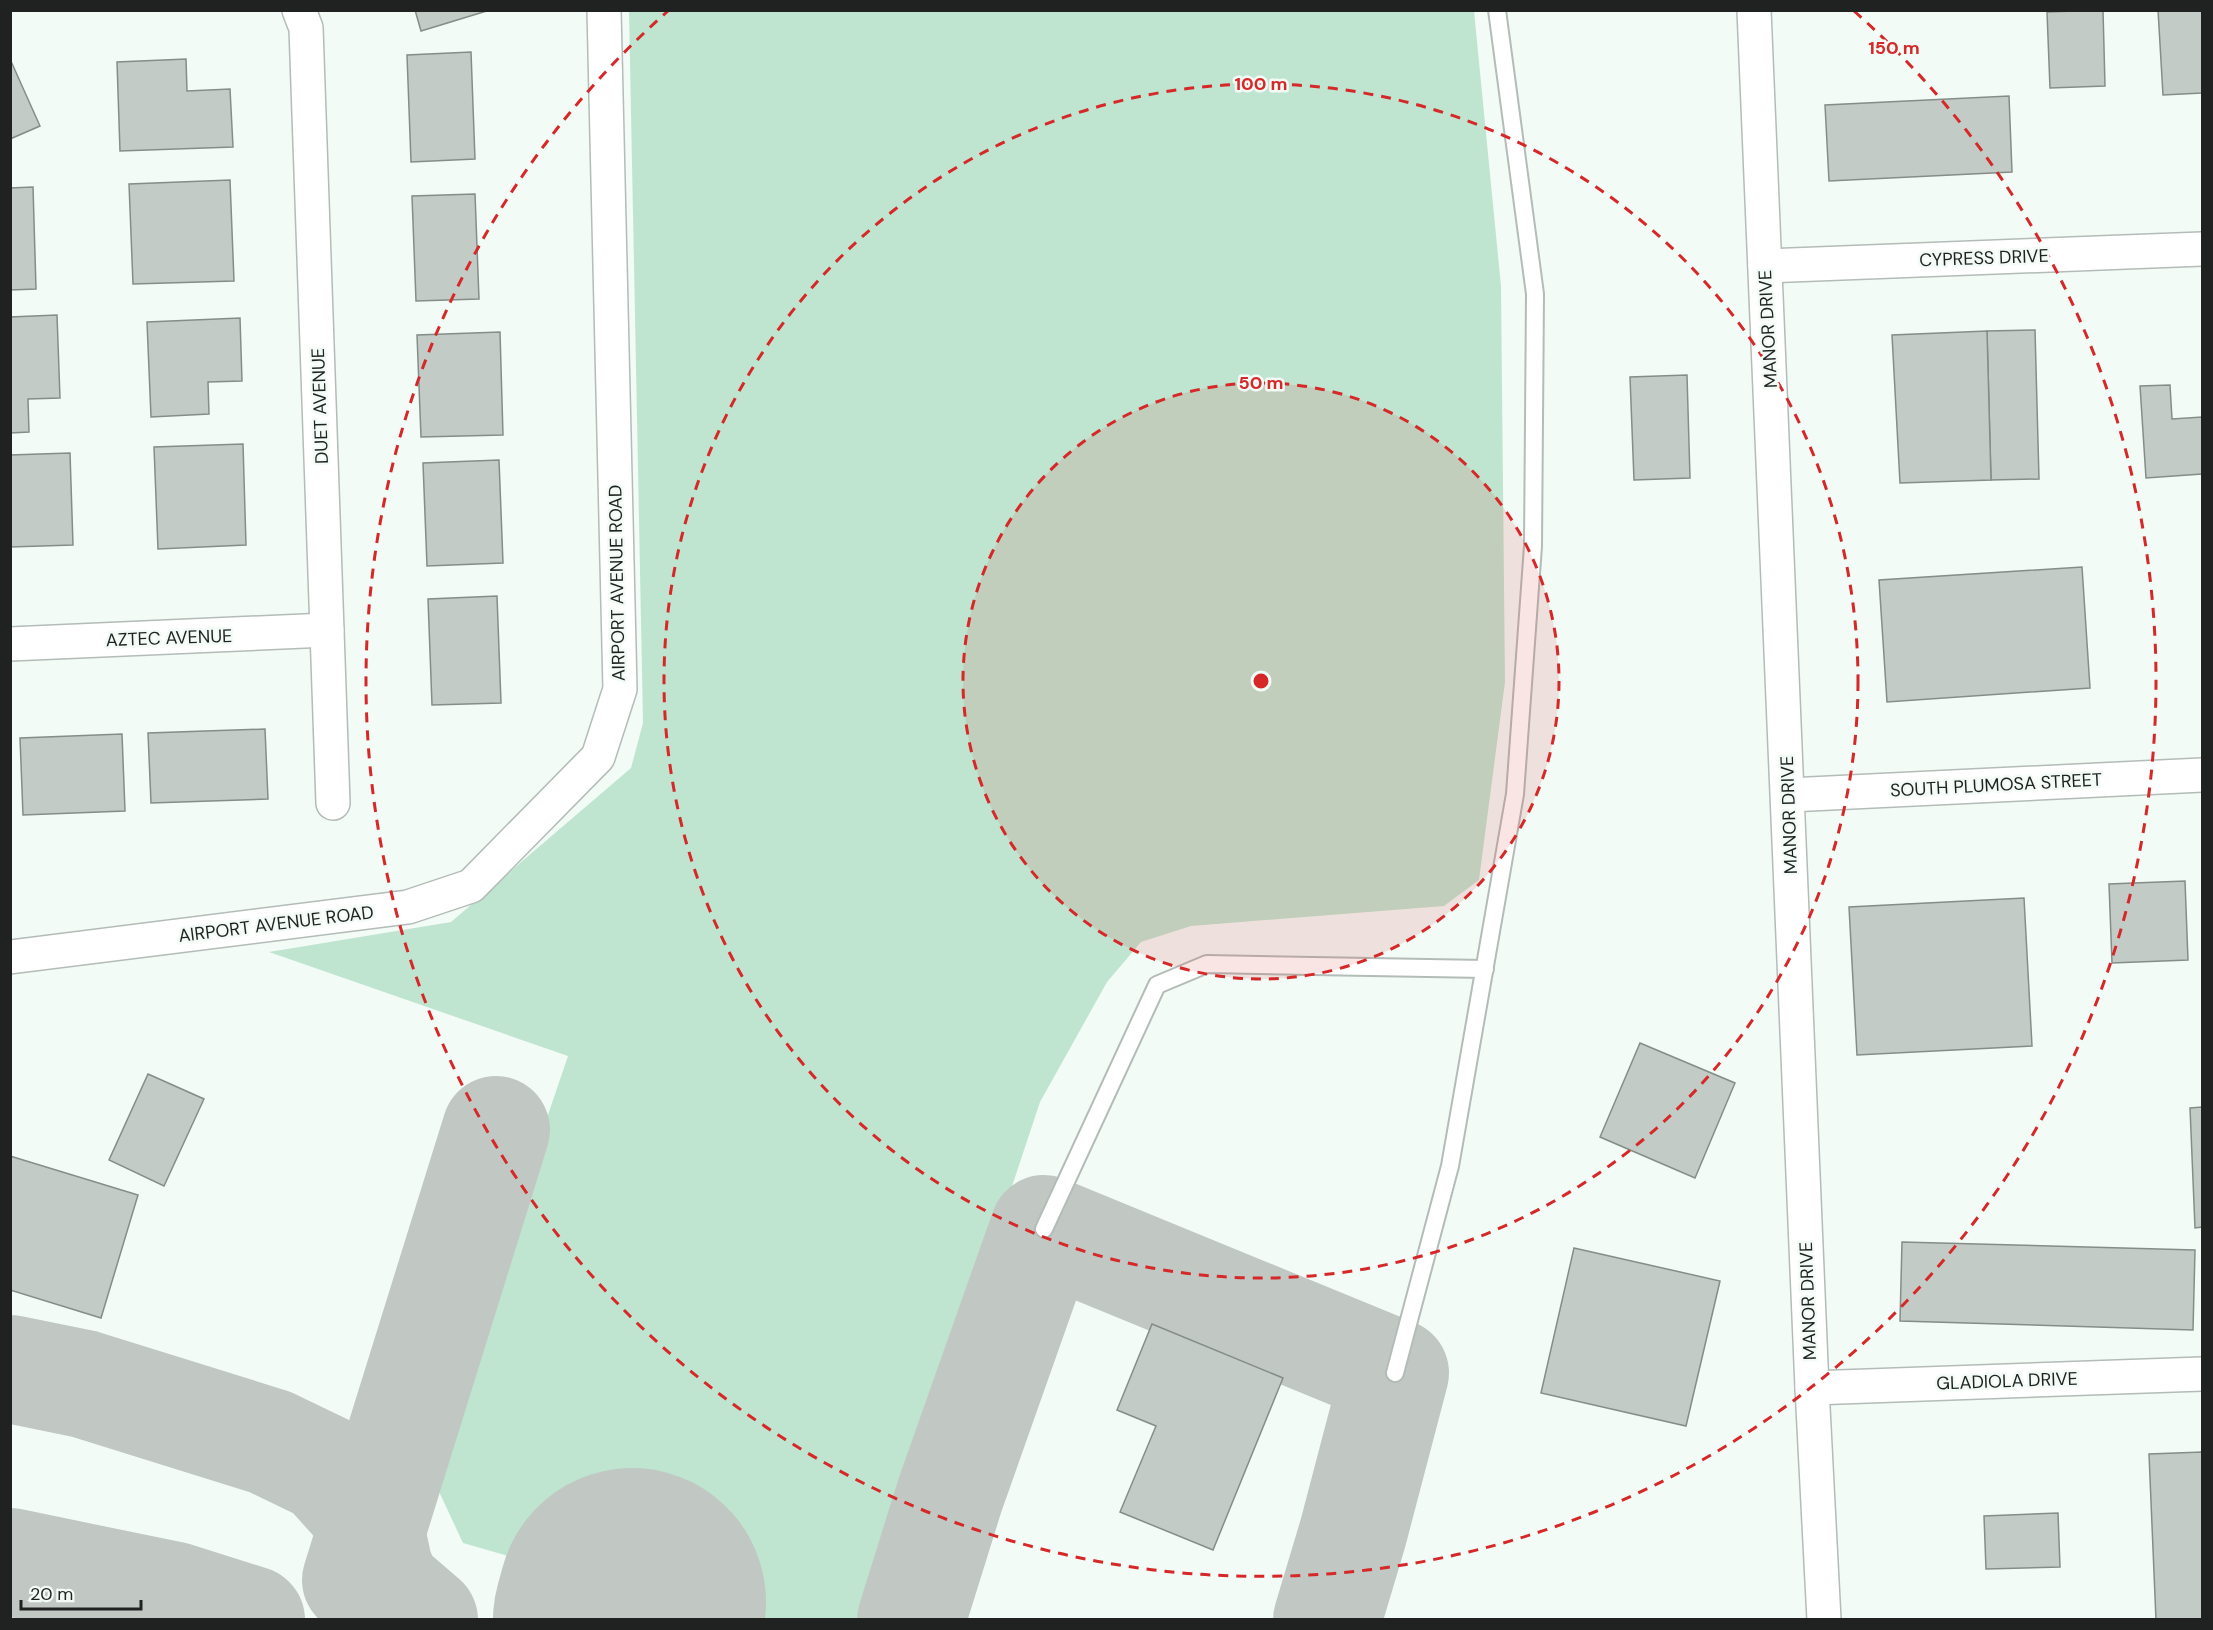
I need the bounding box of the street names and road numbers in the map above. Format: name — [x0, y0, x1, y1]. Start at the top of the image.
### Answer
street label: CYPRESS DRIVE — [1919, 244, 2049, 272]
street label: MANOR DRIVE — [1753, 269, 1783, 389]
street label: DUET AVENUE — [306, 348, 334, 464]
street label: AIRPORT AVENUE ROAD — [603, 485, 631, 681]
street label: AZTEC AVENUE — [105, 624, 233, 652]
street label: MANOR DRIVE — [1775, 755, 1803, 875]
street label: SOUTH PLUMOSA STREET — [1889, 767, 2103, 803]
street label: AIRPORT AVENUE ROAD — [177, 900, 375, 948]
street label: MANOR DRIVE — [1794, 1241, 1822, 1361]
street label: GLADIOLA DRIVE — [1936, 1367, 2078, 1395]

